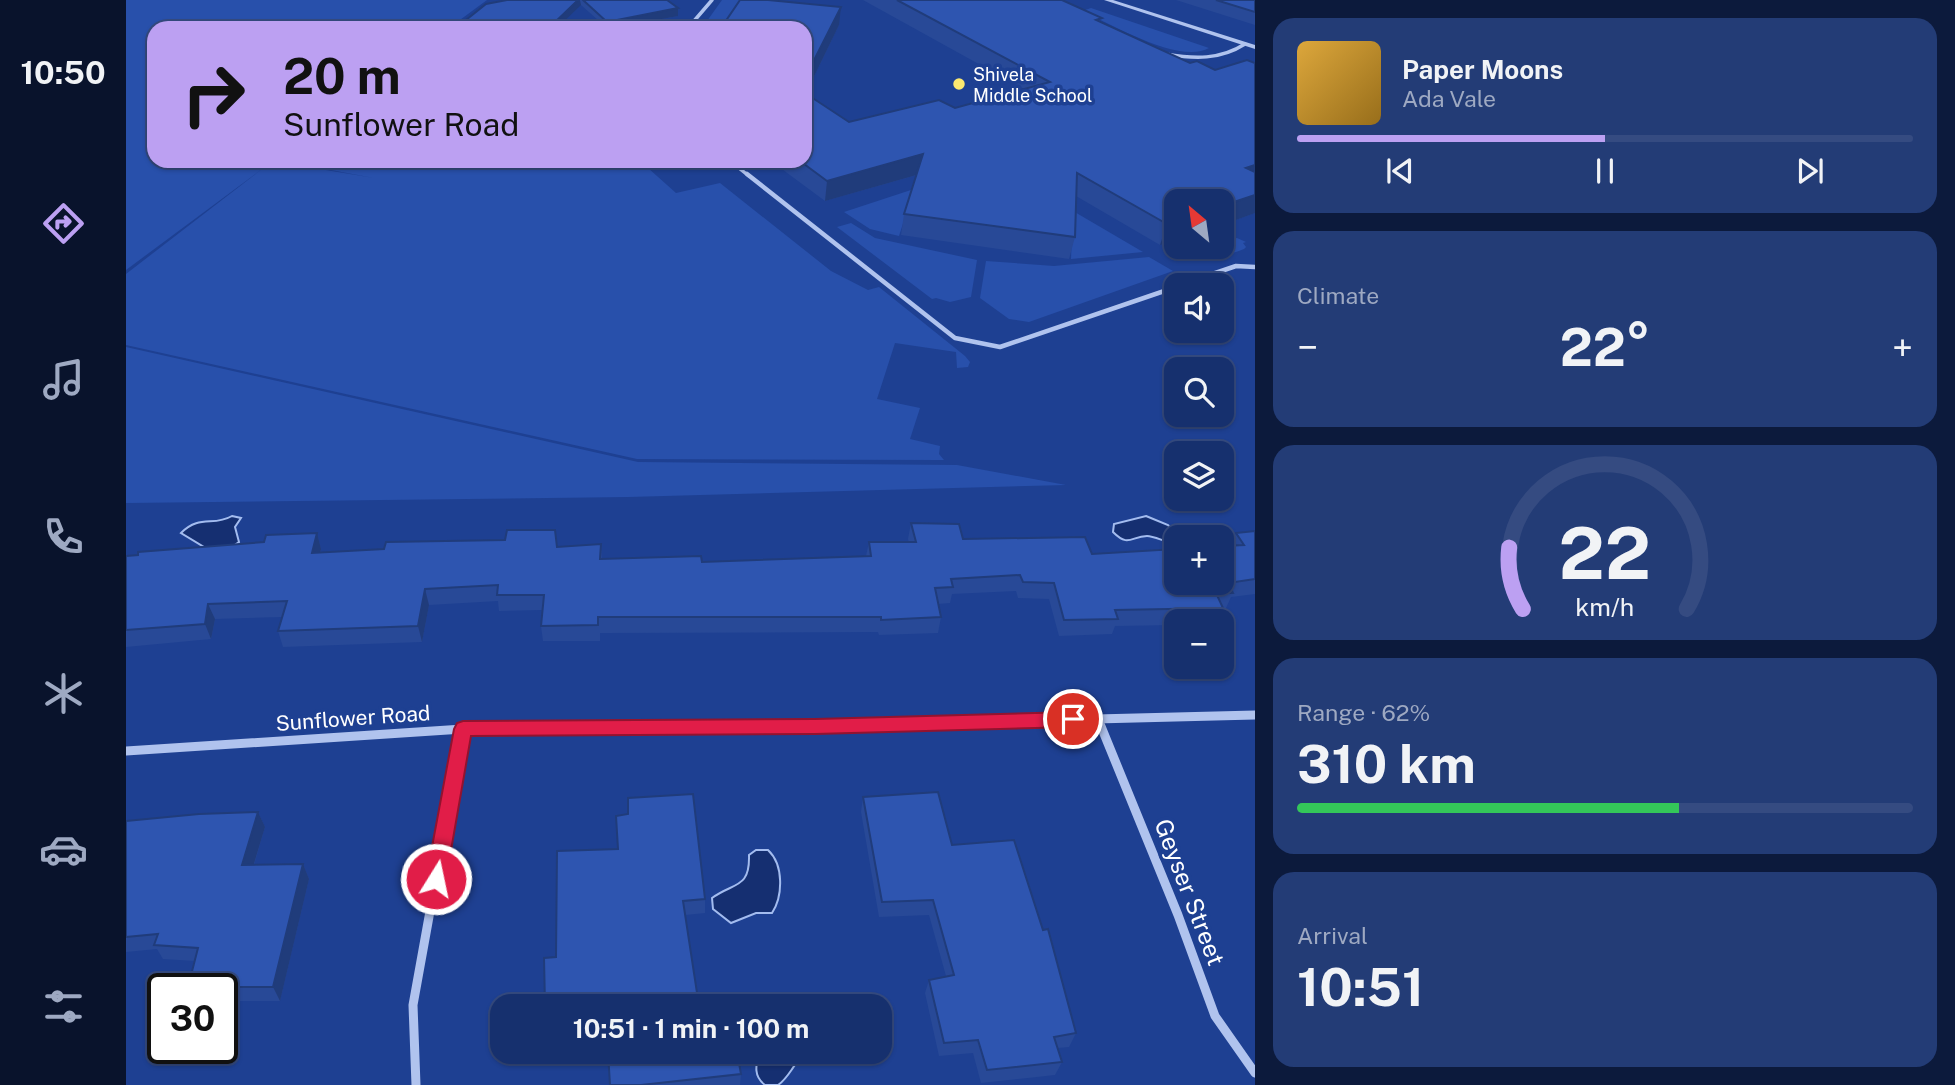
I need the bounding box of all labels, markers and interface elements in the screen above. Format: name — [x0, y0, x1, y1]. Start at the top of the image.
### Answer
text: 20 m — [283, 47, 401, 105]
icon: right — [168, 49, 259, 140]
text: 10:50 — [20, 54, 106, 91]
text: Paper Moons — [1402, 54, 1563, 85]
place label: Shivela Middle School — [973, 64, 1092, 106]
marker: Shivela Middle School — [951, 76, 967, 92]
text: Ada Vale — [1402, 85, 1496, 112]
text: Sunflower Road — [283, 106, 519, 143]
icon: previous — [1381, 152, 1419, 190]
icon: pause — [1586, 152, 1624, 190]
icon: next — [1791, 152, 1829, 190]
north arrow — [1164, 189, 1234, 259]
map controls — [1164, 189, 1234, 679]
icon: directions — [39, 199, 88, 248]
button: sound — [1164, 273, 1234, 343]
text: Climate — [1297, 282, 1379, 309]
text: 22° — [1560, 317, 1650, 378]
text: − — [1297, 325, 1318, 370]
text: + — [1892, 325, 1913, 370]
icon: music — [39, 355, 88, 404]
button: search — [1164, 357, 1234, 427]
button: layers — [1164, 441, 1234, 511]
text: 22 — [1559, 510, 1651, 595]
icon: phone — [39, 512, 88, 561]
button: + — [1164, 525, 1234, 595]
text: km/h — [1576, 591, 1634, 621]
button: − — [1164, 609, 1234, 679]
icon: climate — [39, 669, 88, 718]
pin — [1043, 689, 1103, 749]
text: Range · 62% — [1297, 699, 1430, 726]
street label: Sunflower Road — [275, 700, 431, 736]
icon: arrive — [1054, 700, 1092, 738]
text: 310 km — [1297, 734, 1476, 795]
street label: Geyser Street — [1149, 815, 1231, 969]
icon: car — [39, 825, 88, 874]
position arrow — [399, 842, 473, 916]
text: Arrival — [1297, 922, 1368, 949]
text: 10:51 — [1297, 957, 1424, 1018]
speed limit sign: 30 — [147, 973, 238, 1064]
icon: filters — [39, 982, 88, 1031]
text: 10:51 · 1 min · 100 m — [573, 1013, 809, 1044]

